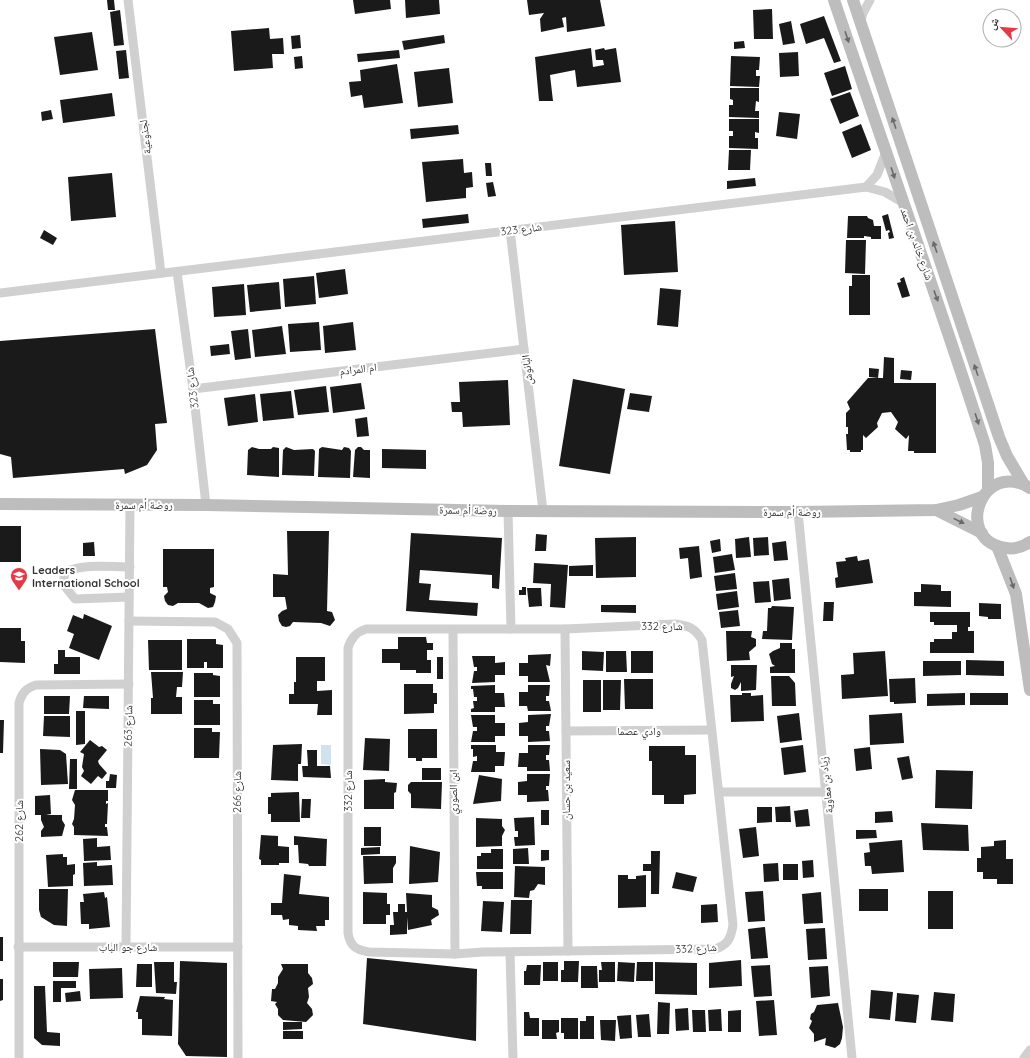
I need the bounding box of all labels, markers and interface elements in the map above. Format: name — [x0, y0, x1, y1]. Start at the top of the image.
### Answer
north arrow — [982, 8, 1022, 48]
text: ش — [984, 15, 1003, 32]
one-way arrow — [844, 31, 850, 43]
one-way arrow — [891, 117, 897, 129]
street label: لجذوعية — [136, 119, 154, 155]
one-way arrow — [890, 168, 896, 180]
street label: شارع خالد بن احمد — [897, 206, 937, 282]
street label: شارع 323 — [500, 220, 542, 238]
one-way arrow — [932, 240, 938, 252]
one-way arrow — [933, 290, 939, 302]
street label: البانوش — [518, 354, 536, 386]
street label: ام المرادم — [339, 360, 377, 378]
one-way arrow — [973, 364, 979, 376]
street label: شارع 323 — [183, 367, 201, 409]
one-way arrow — [974, 414, 980, 426]
street label: روضة أم سمرة — [115, 498, 173, 512]
street label: روضة أم سمرة — [439, 502, 497, 518]
street label: روضة أم سمرة — [763, 505, 821, 519]
one-way arrow — [953, 518, 965, 524]
place label: Leaders International School — [32, 563, 140, 590]
school or university icon: Leaders International School — [9, 566, 29, 591]
one-way arrow — [1009, 577, 1015, 589]
street label: شارع 332 — [641, 619, 683, 633]
street label: شارع 263 — [121, 705, 135, 747]
street label: وادي عصما — [617, 724, 661, 740]
street label: زياد بن معاوية — [816, 756, 836, 814]
street label: سعيد بن حسان — [559, 760, 573, 820]
street label: شارع 332 — [341, 770, 355, 812]
street label: ابن الصوري — [446, 770, 462, 814]
street label: شارع 266 — [230, 771, 244, 813]
street label: شارع 262 — [12, 800, 26, 842]
street label: شارع جو الباب — [99, 940, 157, 954]
street label: شارع 332 — [675, 940, 717, 956]

